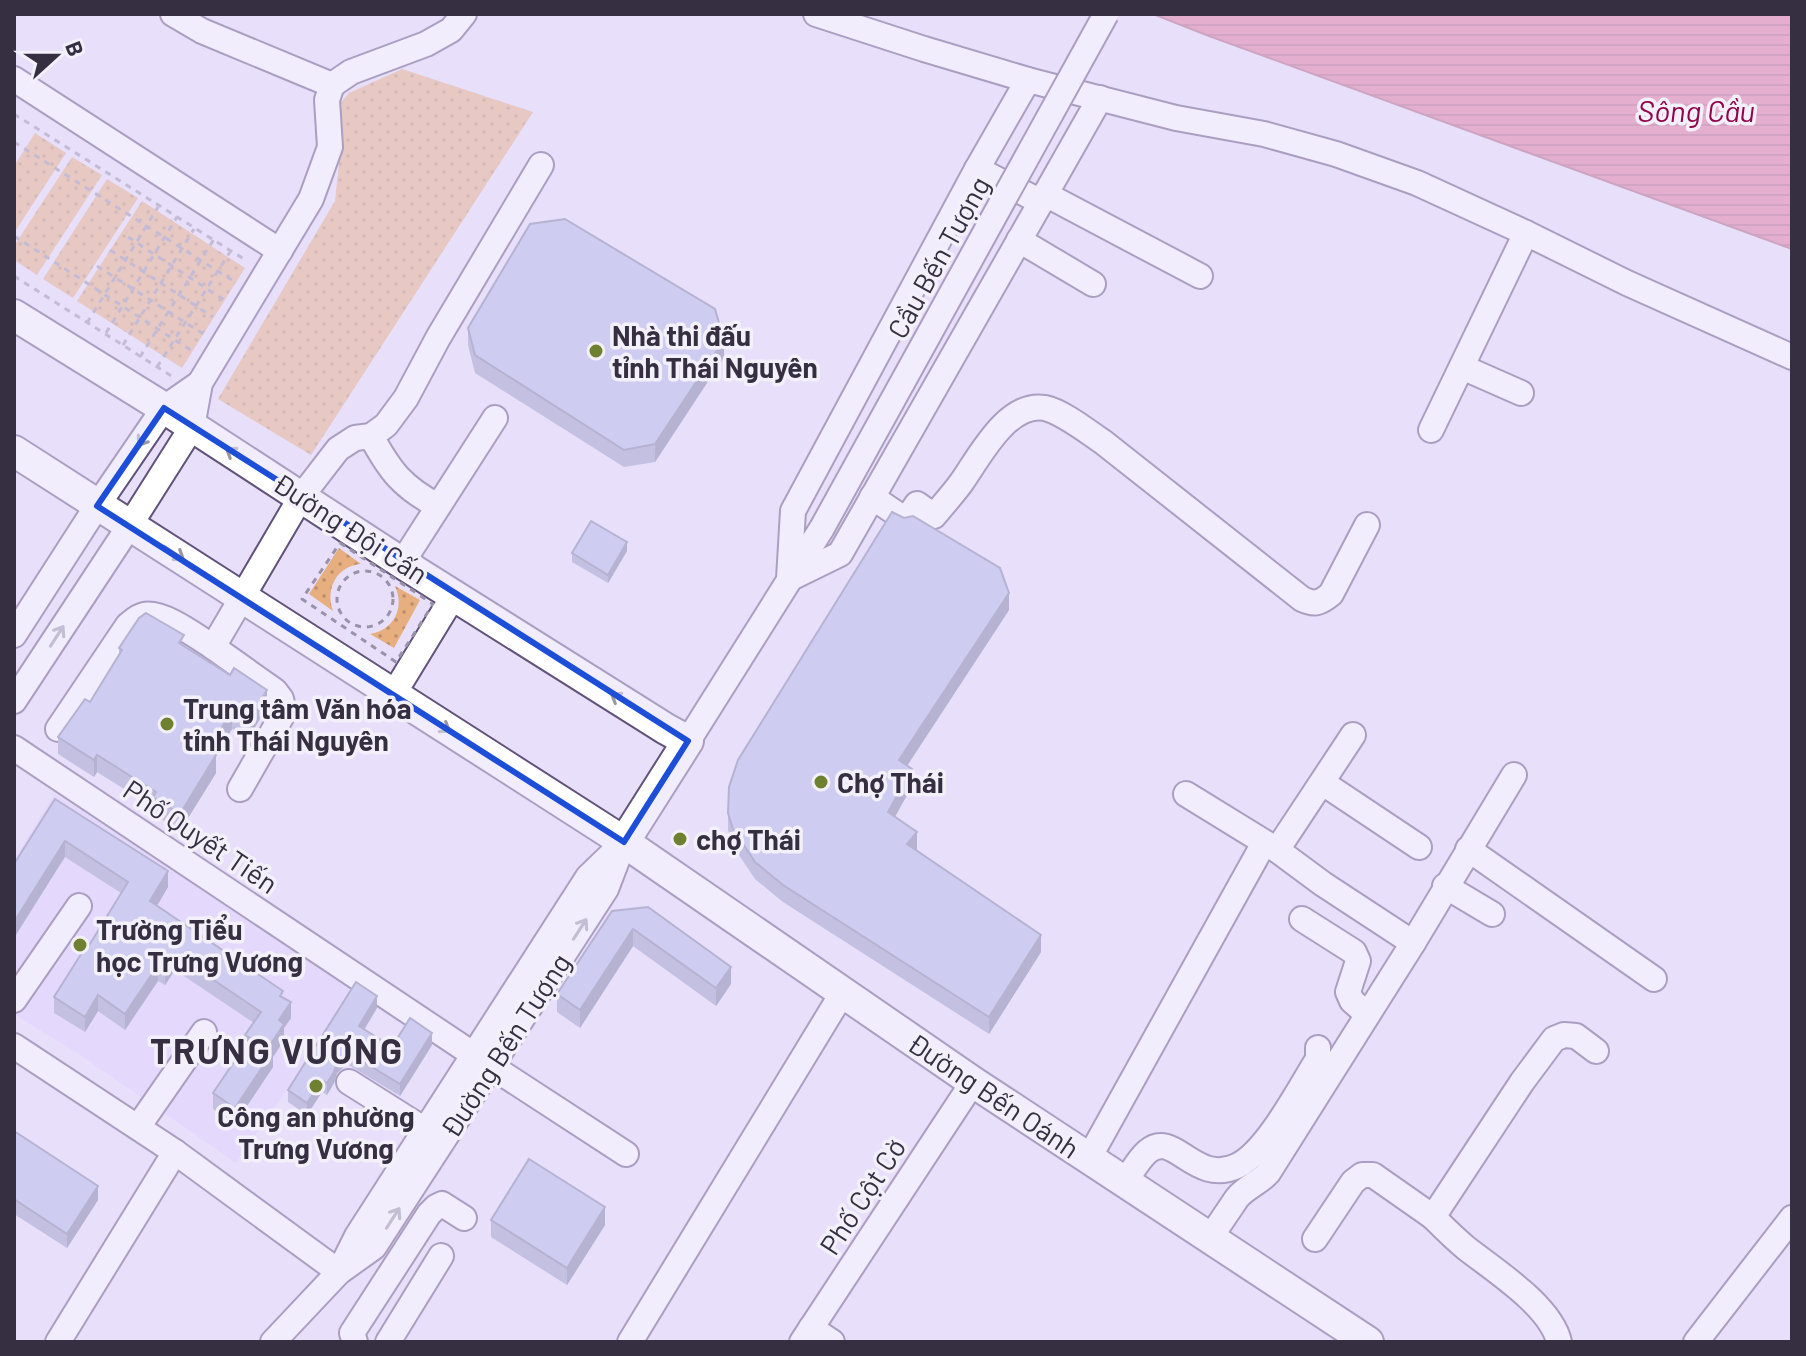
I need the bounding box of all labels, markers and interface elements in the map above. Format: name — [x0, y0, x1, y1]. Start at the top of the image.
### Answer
north arrow — [16, 16, 96, 96]
text: B — [61, 37, 90, 60]
water label: Sông Cầu — [1637, 92, 1755, 128]
street label: Cầu Bến Tượng — [880, 170, 996, 344]
place label: Nhà thi đấu tỉnh Thái Nguyên — [612, 318, 818, 384]
marker: Nhà thi đấu tỉnh Thái Nguyên — [587, 342, 605, 360]
one-way arrow — [137, 425, 153, 447]
one-way arrow — [226, 447, 248, 464]
street label: Đường Đội Cấn — [267, 465, 435, 591]
one-way arrow — [163, 545, 185, 562]
one-way arrow — [49, 625, 65, 648]
place label: Trung tâm Văn hóa tỉnh Thái Nguyên — [183, 691, 411, 757]
one-way arrow — [610, 692, 633, 708]
marker: Trung tâm Văn hóa tỉnh Thái Nguyên — [158, 715, 176, 733]
one-way arrow — [428, 716, 450, 733]
place label: Chợ Thái — [837, 765, 944, 799]
street label: Phố Quyết Tiến — [117, 772, 285, 900]
marker: Chợ Thái — [812, 773, 830, 791]
place label: chợ Thái — [696, 822, 801, 856]
marker: chợ Thái — [671, 830, 689, 848]
place label: Trường Tiểu học Trưng Vương — [96, 912, 303, 978]
one-way arrow — [572, 918, 588, 941]
marker: Trường Tiểu học Trưng Vương — [71, 936, 89, 954]
street label: Đường Bến Tượng — [433, 947, 577, 1143]
street label: Đường Bến Oánh — [902, 1025, 1086, 1165]
district label: TRƯNG VƯƠNG — [150, 1028, 404, 1071]
marker: Công an phường Trưng Vương — [307, 1077, 325, 1095]
place label: Công an phường Trưng Vương — [217, 1099, 415, 1165]
street label: Phố Cột Cờ — [812, 1132, 912, 1260]
one-way arrow — [385, 1207, 401, 1230]

